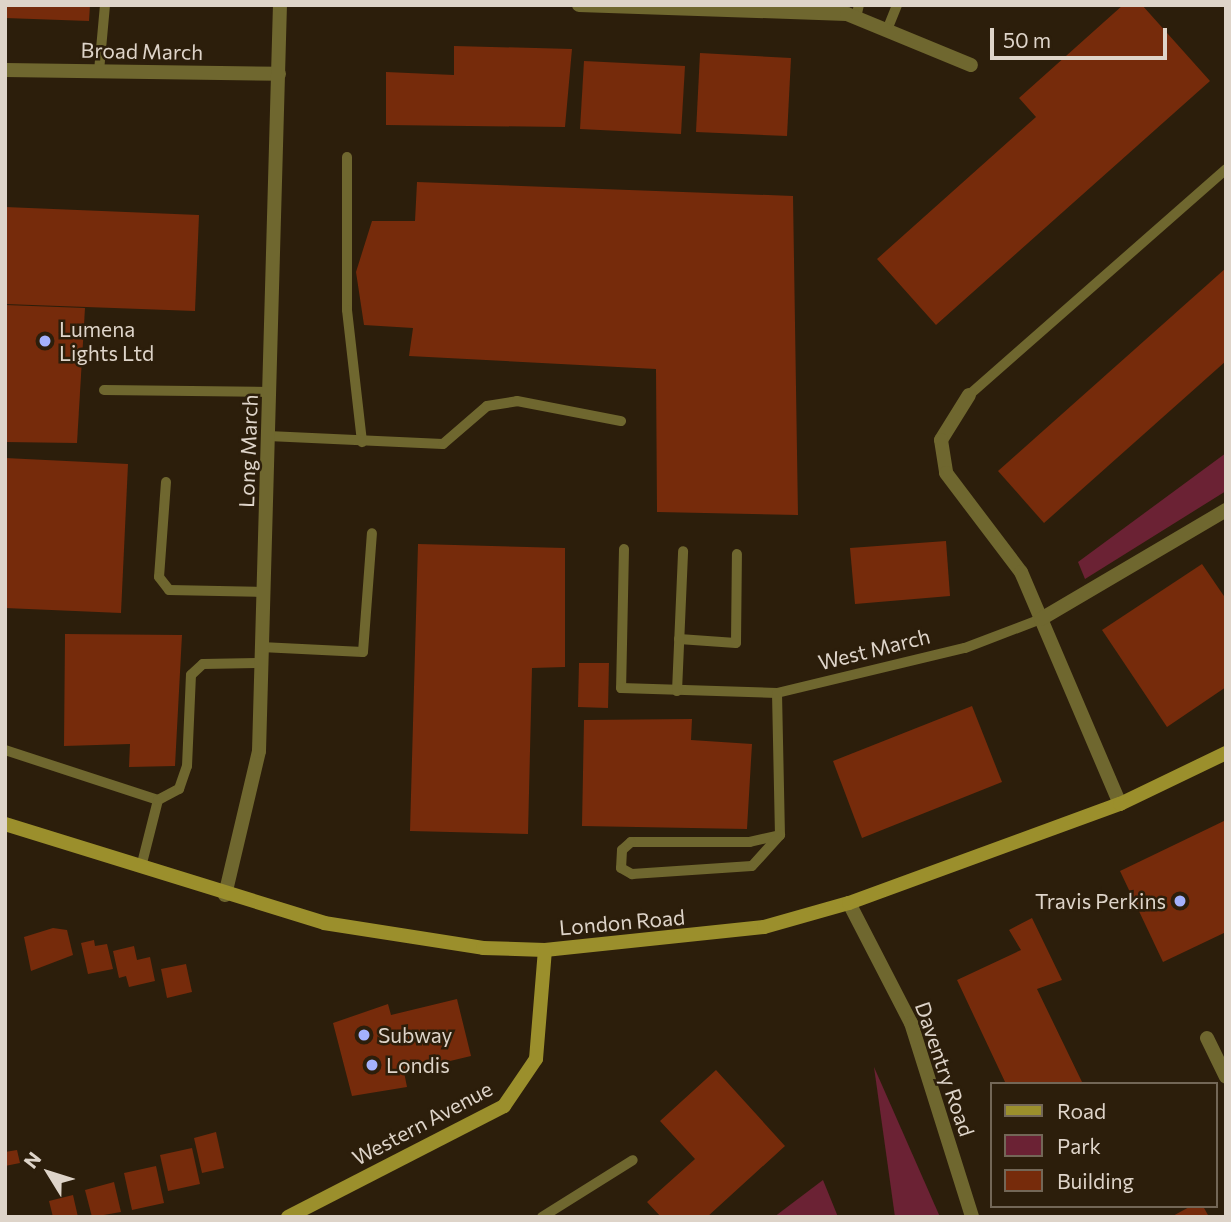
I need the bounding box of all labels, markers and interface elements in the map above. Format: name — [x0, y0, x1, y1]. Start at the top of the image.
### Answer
scale bar — [993, 14, 1170, 58]
text: 50 m — [1003, 27, 1051, 52]
street label: Broad March — [80, 37, 204, 65]
place label: Lumena Lights Ltd — [59, 316, 154, 366]
marker: Lumena Lights Ltd — [37, 333, 53, 349]
street label: Long March — [233, 394, 263, 508]
street label: West March — [815, 623, 933, 675]
place label: Travis Perkins — [1035, 888, 1166, 914]
marker: Travis Perkins — [1172, 893, 1188, 909]
street label: London Road — [558, 904, 686, 940]
street label: Daventry Road — [910, 998, 980, 1140]
place label: Subway — [378, 1022, 452, 1048]
marker: Subway — [356, 1027, 372, 1043]
place label: Londis — [386, 1052, 450, 1078]
marker: Londis — [364, 1057, 380, 1073]
street label: Western Avenue — [348, 1076, 496, 1170]
legend — [990, 1082, 1217, 1208]
text: Road — [1057, 1098, 1106, 1123]
text: Park — [1057, 1133, 1101, 1158]
north arrow — [14, 1138, 84, 1208]
text: N — [19, 1147, 46, 1172]
text: Building — [1057, 1168, 1134, 1193]

